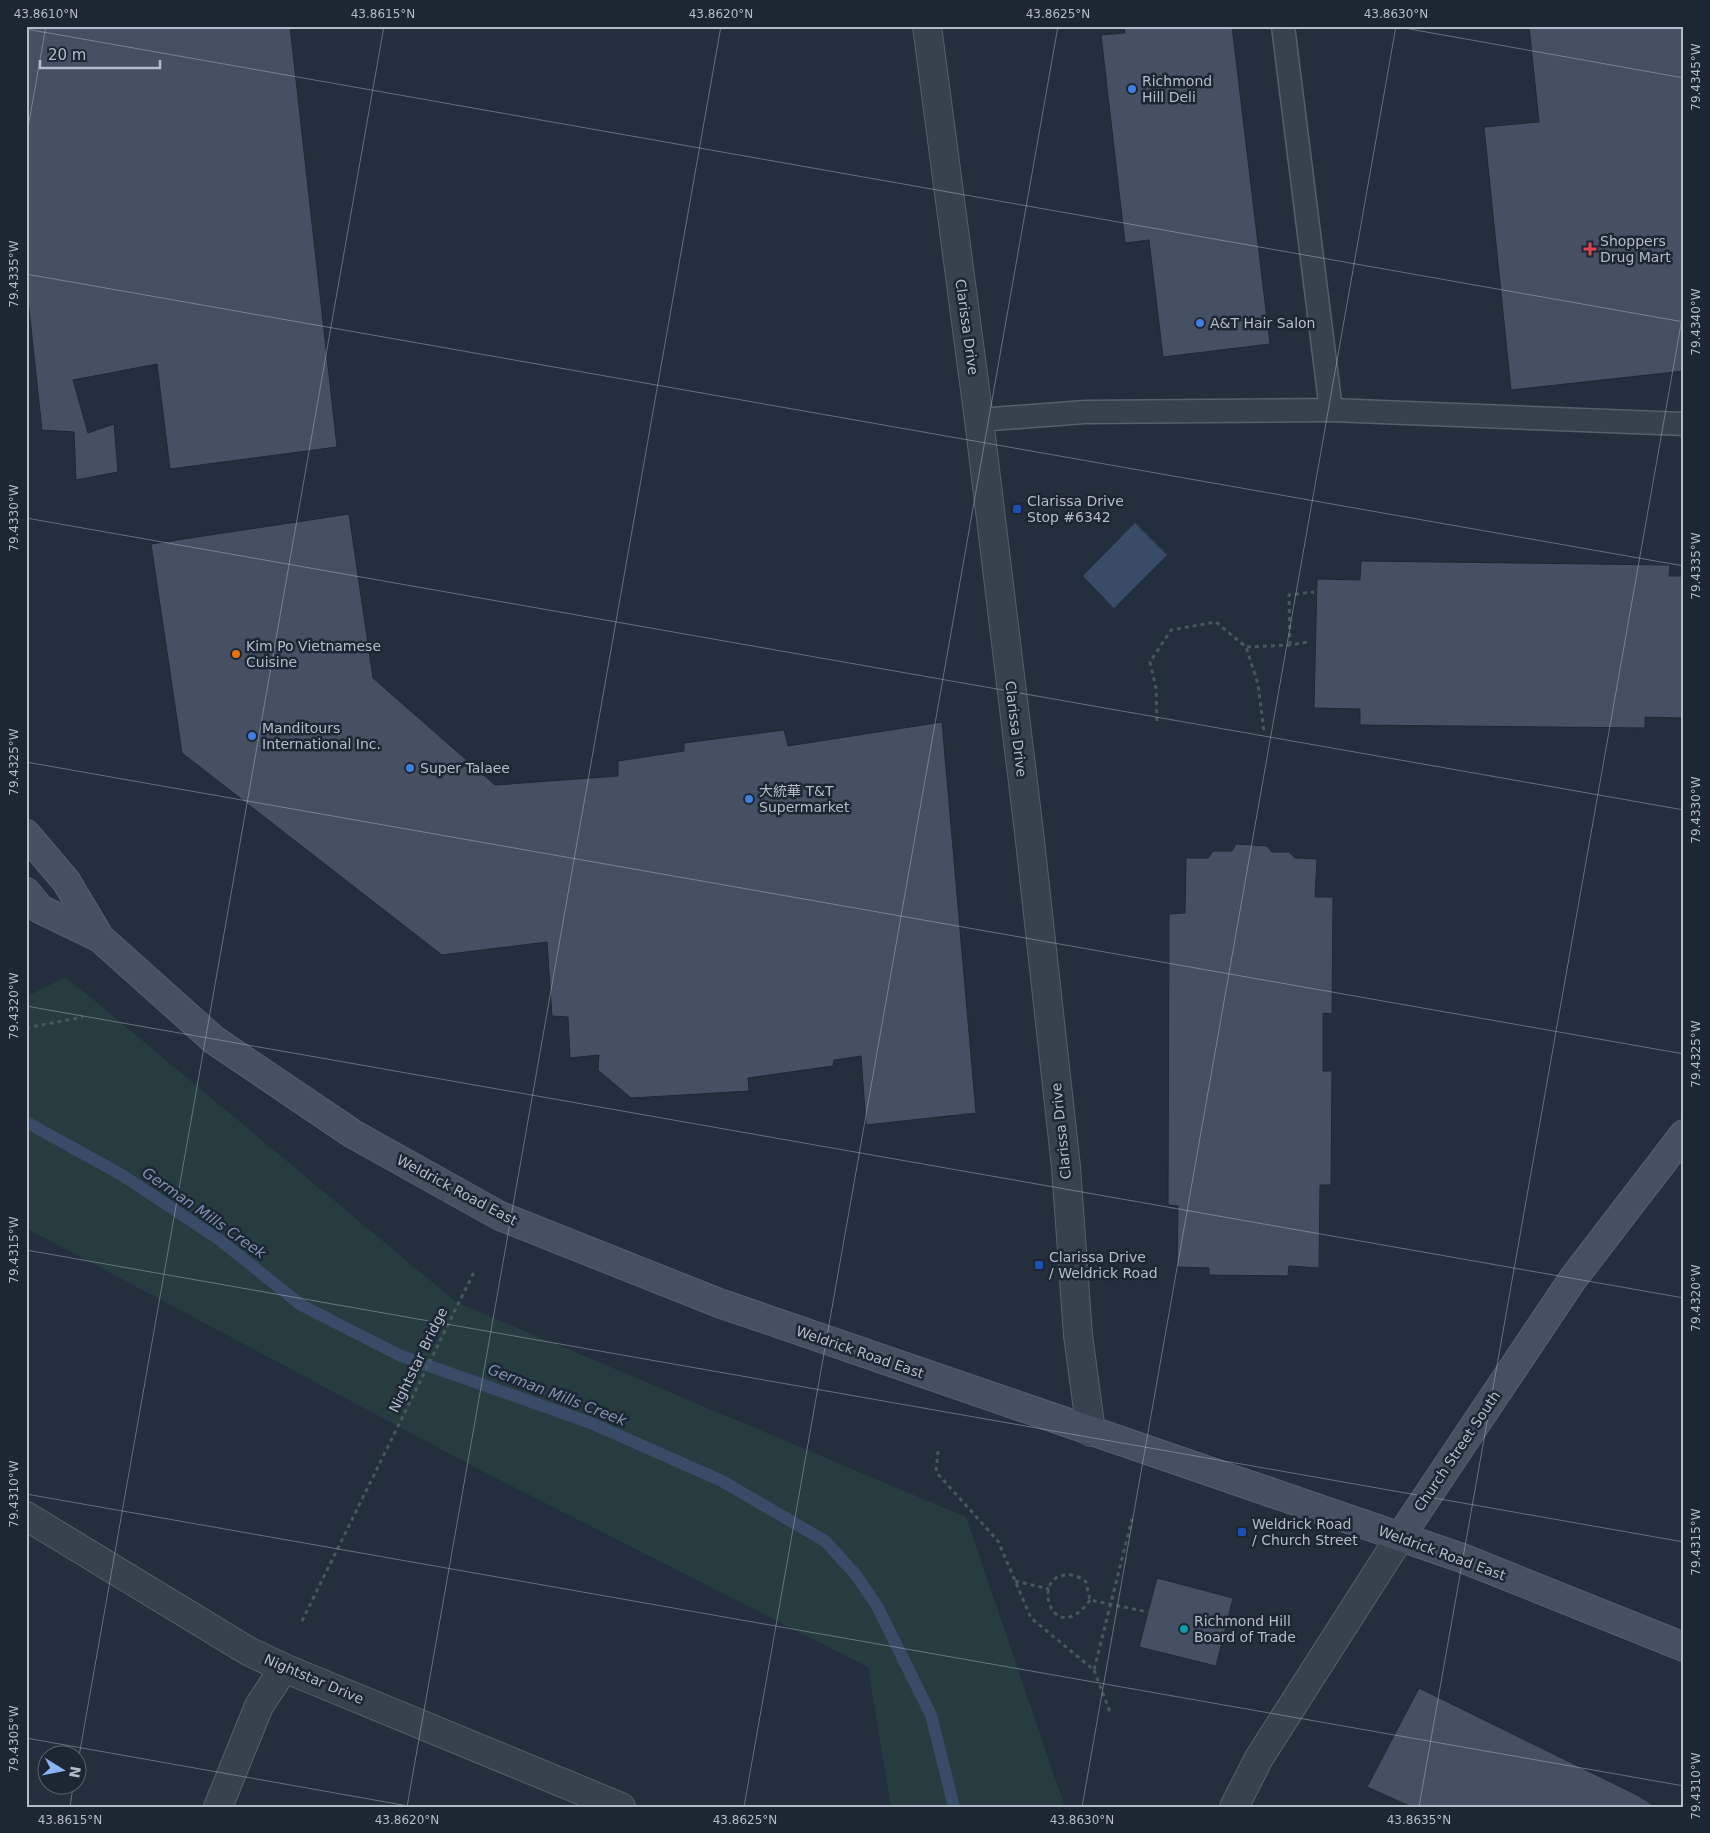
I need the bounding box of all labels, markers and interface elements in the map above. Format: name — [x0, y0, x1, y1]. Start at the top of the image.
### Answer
text: 43.8610°N — [14, 7, 78, 21]
text: 43.8615°N — [351, 7, 415, 21]
text: 43.8620°N — [689, 7, 753, 21]
text: 43.8625°N — [1026, 7, 1090, 21]
text: 43.8630°N — [1364, 7, 1428, 21]
scale bar — [40, 38, 160, 70]
text: 79.4345°W — [1689, 43, 1703, 111]
text: 20 m — [48, 46, 86, 64]
place label: Richmond Hill Deli — [1142, 73, 1212, 105]
marker: Richmond Hill Deli — [1126, 83, 1138, 95]
place label: Shoppers Drug Mart — [1600, 233, 1671, 265]
text: 79.4335°W — [7, 240, 21, 308]
marker: Shoppers Drug Mart — [1584, 243, 1596, 255]
street label: Clarissa Drive — [952, 278, 982, 376]
text: 79.4340°W — [1689, 288, 1703, 356]
place label: A&T Hair Salon — [1210, 315, 1316, 331]
marker: A&T Hair Salon — [1194, 317, 1206, 329]
text: 79.4330°W — [7, 484, 21, 552]
place label: Clarissa Drive Stop #6342 — [1027, 493, 1124, 525]
marker: Clarissa Drive Stop #6342 — [1011, 503, 1023, 515]
text: 79.4335°W — [1689, 532, 1703, 600]
place label: Kim Po Vietnamese Cuisine — [246, 638, 381, 670]
marker: Kim Po Vietnamese Cuisine — [230, 648, 242, 660]
street label: Clarissa Drive — [1002, 680, 1030, 778]
place label: Manditours International Inc. — [262, 720, 381, 752]
text: 79.4325°W — [7, 728, 21, 796]
marker: Manditours International Inc. — [246, 730, 258, 742]
place label: Super Talaee — [420, 760, 510, 776]
marker: Super Talaee — [404, 762, 416, 774]
text: 79.4330°W — [1689, 776, 1703, 844]
place label: 大統華 T&T Supermarket — [759, 783, 850, 815]
marker: 大統華 T&T Supermarket — [743, 793, 755, 805]
text: 79.4320°W — [7, 972, 21, 1040]
text: 79.4325°W — [1689, 1020, 1703, 1088]
street label: Clarissa Drive — [1048, 1082, 1074, 1180]
street label: Weldrick Road East — [394, 1151, 520, 1229]
water label: German Mills Creek — [139, 1163, 270, 1263]
text: 79.4315°W — [7, 1216, 21, 1284]
place label: Clarissa Drive / Weldrick Road — [1049, 1249, 1158, 1281]
marker: Clarissa Drive / Weldrick Road — [1033, 1259, 1045, 1271]
text: 79.4320°W — [1689, 1264, 1703, 1332]
street label: Nightstar Bridge — [386, 1305, 450, 1415]
street label: Weldrick Road East — [794, 1323, 926, 1382]
water label: German Mills Creek — [485, 1360, 630, 1430]
street label: Church Street South — [1411, 1388, 1503, 1514]
text: 79.4310°W — [7, 1460, 21, 1528]
text: 79.4315°W — [1689, 1508, 1703, 1576]
place label: Weldrick Road / Church Street — [1252, 1516, 1358, 1548]
street label: Weldrick Road East — [1376, 1523, 1508, 1584]
marker: Weldrick Road / Church Street — [1236, 1526, 1248, 1538]
place label: Richmond Hill Board of Trade — [1194, 1613, 1296, 1645]
marker: Richmond Hill Board of Trade — [1178, 1623, 1190, 1635]
street label: Nightstar Drive — [262, 1651, 366, 1707]
text: 79.4305°W — [7, 1705, 21, 1773]
north arrow — [38, 1746, 88, 1796]
text: 79.4310°W — [1689, 1752, 1703, 1820]
text: N — [66, 1765, 84, 1779]
text: 43.8615°N — [38, 1813, 102, 1827]
text: 43.8620°N — [375, 1813, 439, 1827]
text: 43.8625°N — [713, 1813, 777, 1827]
text: 43.8630°N — [1050, 1813, 1114, 1827]
text: 43.8635°N — [1387, 1813, 1451, 1827]

